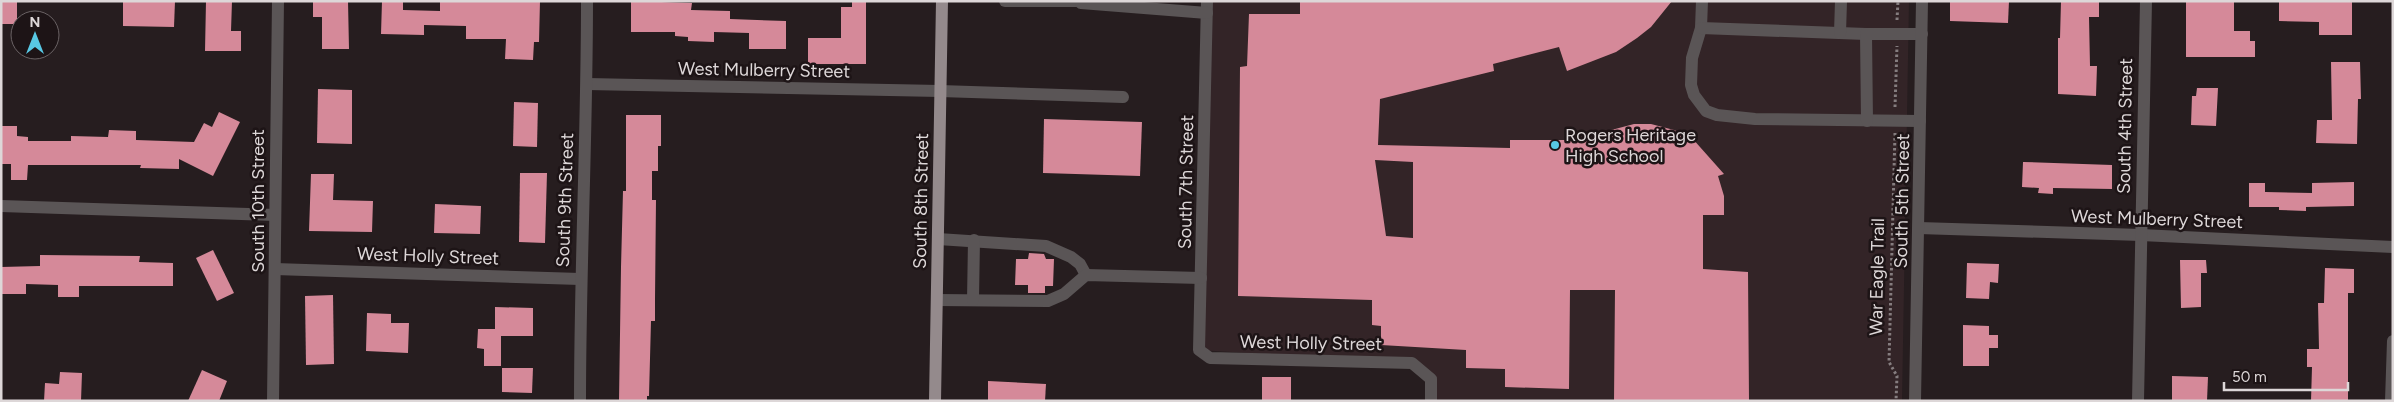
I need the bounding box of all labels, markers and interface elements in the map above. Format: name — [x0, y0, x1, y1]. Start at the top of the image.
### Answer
north arrow — [10, 10, 60, 60]
text: N — [30, 14, 40, 31]
street label: West Mulberry Street — [678, 57, 850, 83]
street label: South 4th Street — [2113, 58, 2137, 194]
street label: South 7th Street — [1174, 115, 1198, 249]
place label: Rogers Heritage High School — [1565, 124, 1696, 167]
street label: South 10th Street — [247, 129, 269, 273]
street label: South 9th Street — [552, 132, 578, 268]
street label: South 8th Street — [909, 133, 933, 269]
street label: South 5th Street — [1890, 133, 1914, 269]
marker: Rogers Heritage High School — [1549, 139, 1561, 151]
street label: West Mulberry Street — [2071, 205, 2244, 233]
street label: War Eagle Trail — [1865, 218, 1889, 336]
street label: West Holly Street — [357, 243, 500, 269]
street label: West Holly Street — [1240, 331, 1382, 355]
scale bar — [2224, 360, 2348, 392]
text: 50 m — [2232, 368, 2267, 386]

